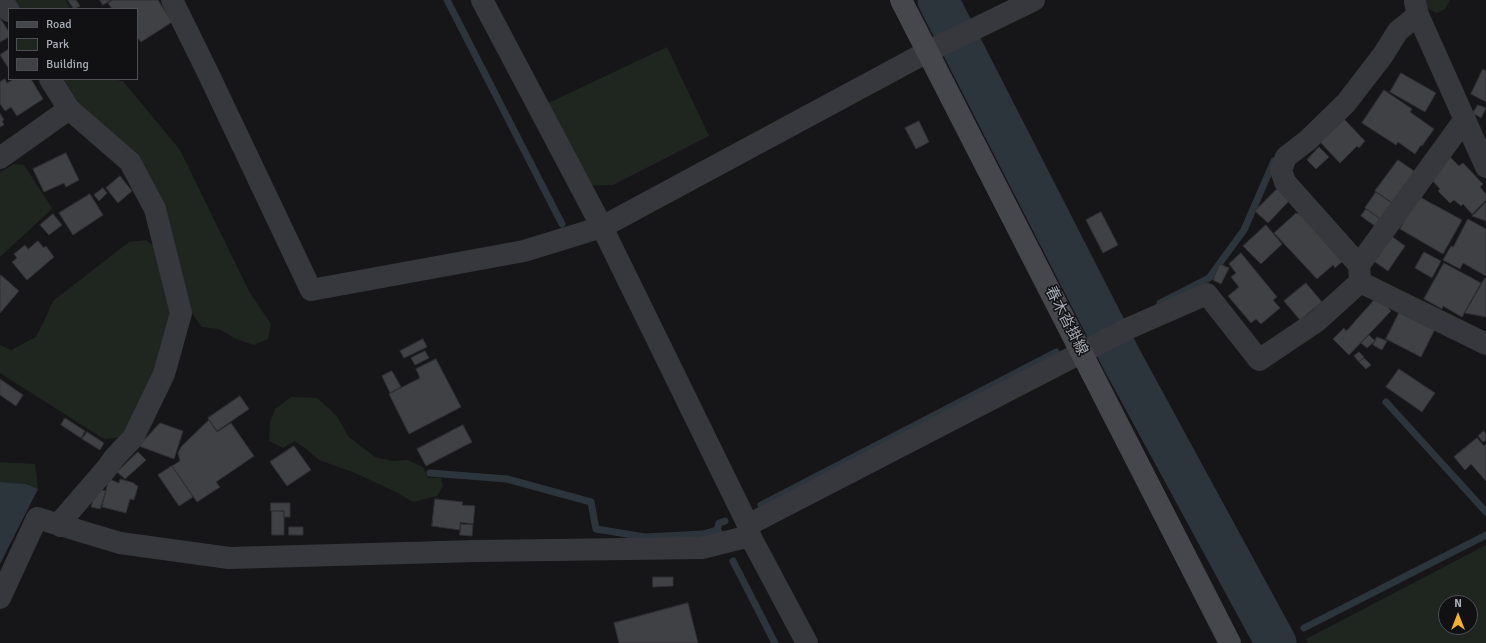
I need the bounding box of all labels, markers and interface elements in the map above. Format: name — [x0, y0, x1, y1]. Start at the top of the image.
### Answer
legend — [8, 8, 138, 80]
text: Road — [46, 17, 72, 32]
text: Park — [46, 37, 69, 52]
text: Building — [46, 57, 89, 72]
street label: 春木沓掛線 — [1041, 284, 1091, 358]
north arrow — [1438, 595, 1478, 635]
text: N — [1454, 597, 1462, 610]

